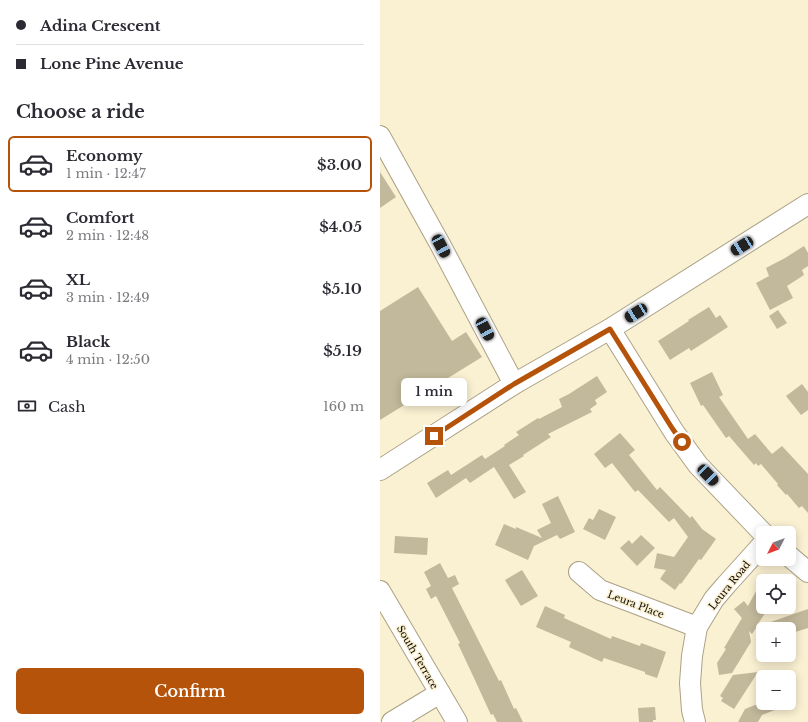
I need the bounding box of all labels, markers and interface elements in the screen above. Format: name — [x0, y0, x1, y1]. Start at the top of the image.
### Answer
text: Adina Crescent — [40, 16, 161, 35]
text: Lone Pine Avenue — [40, 54, 184, 73]
text: Choose a ride — [16, 101, 145, 123]
icon: car — [18, 146, 54, 182]
text: Economy — [66, 146, 143, 165]
text: $3.00 — [317, 155, 362, 174]
text: 1 min · 12:47 — [66, 165, 146, 182]
icon: car — [18, 208, 54, 244]
text: Comfort — [66, 208, 134, 227]
text: $4.05 — [319, 217, 362, 236]
text: 2 min · 12:48 — [66, 227, 149, 244]
car — [430, 233, 452, 259]
car — [729, 235, 755, 257]
icon: car — [18, 270, 54, 306]
text: XL — [66, 270, 90, 289]
text: $5.10 — [322, 279, 362, 298]
text: 3 min · 12:49 — [66, 289, 150, 306]
car — [623, 302, 649, 324]
car — [474, 316, 496, 342]
icon: car — [18, 332, 54, 368]
text: Black — [66, 332, 110, 351]
text: $5.19 — [323, 341, 362, 360]
text: 4 min · 12:50 — [66, 351, 150, 368]
callout: 1 min — [401, 378, 467, 406]
text: 1 min — [415, 383, 453, 400]
icon: cash — [16, 395, 38, 417]
text: Cash — [48, 397, 85, 416]
text: 160 m — [323, 398, 364, 415]
route end — [425, 427, 443, 445]
route start — [673, 433, 691, 451]
car — [695, 462, 721, 488]
north arrow — [756, 526, 796, 566]
map controls — [756, 526, 796, 710]
street label: Leura Road — [706, 558, 753, 612]
button: locate — [756, 574, 796, 614]
street label: Leura Place — [606, 588, 666, 621]
button: + — [756, 622, 796, 662]
street label: South Terrace — [394, 623, 441, 692]
button: Confirm — [16, 668, 364, 714]
button: − — [756, 670, 796, 710]

